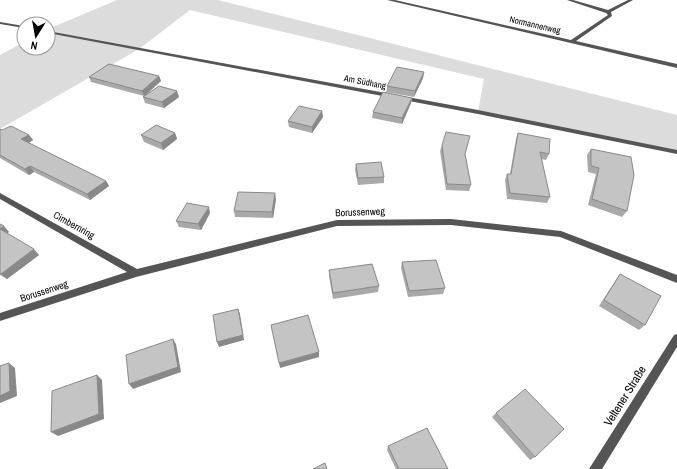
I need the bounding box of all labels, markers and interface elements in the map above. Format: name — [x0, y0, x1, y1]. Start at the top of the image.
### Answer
street label: Normannenweg — [508, 13, 563, 37]
north arrow — [16, 16, 56, 56]
text: N — [30, 38, 39, 53]
street label: Am Südhang — [342, 72, 388, 92]
street label: Borussenweg — [335, 205, 385, 219]
street label: Cimbernring — [51, 208, 97, 242]
street label: Borussenweg — [18, 277, 70, 305]
street label: Veltener Straße — [600, 363, 650, 429]

